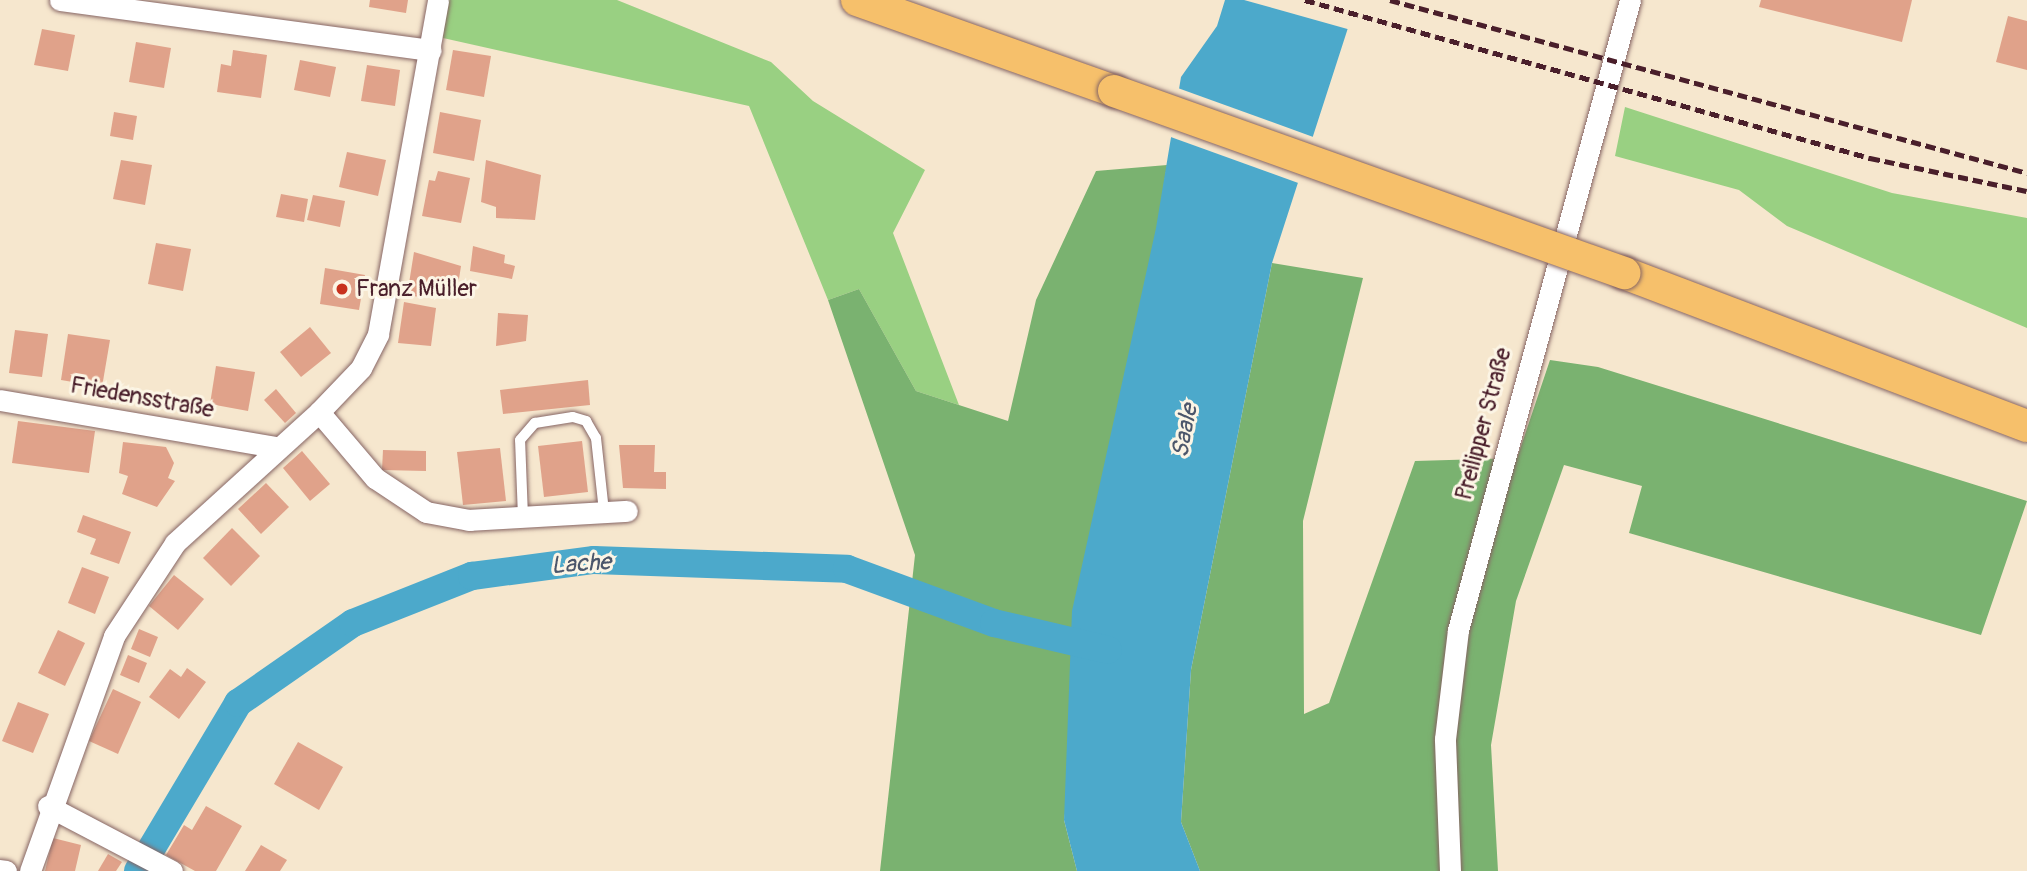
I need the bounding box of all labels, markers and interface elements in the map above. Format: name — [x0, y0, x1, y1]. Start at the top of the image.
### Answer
place label: Franz Müller — [356, 275, 477, 303]
marker: Franz Müller — [334, 281, 350, 297]
street label: Preilipper Straße — [1450, 345, 1518, 503]
street label: Friedensstraße — [68, 372, 216, 424]
water label: Saale — [1166, 402, 1204, 460]
water label: Lache — [550, 548, 612, 580]

